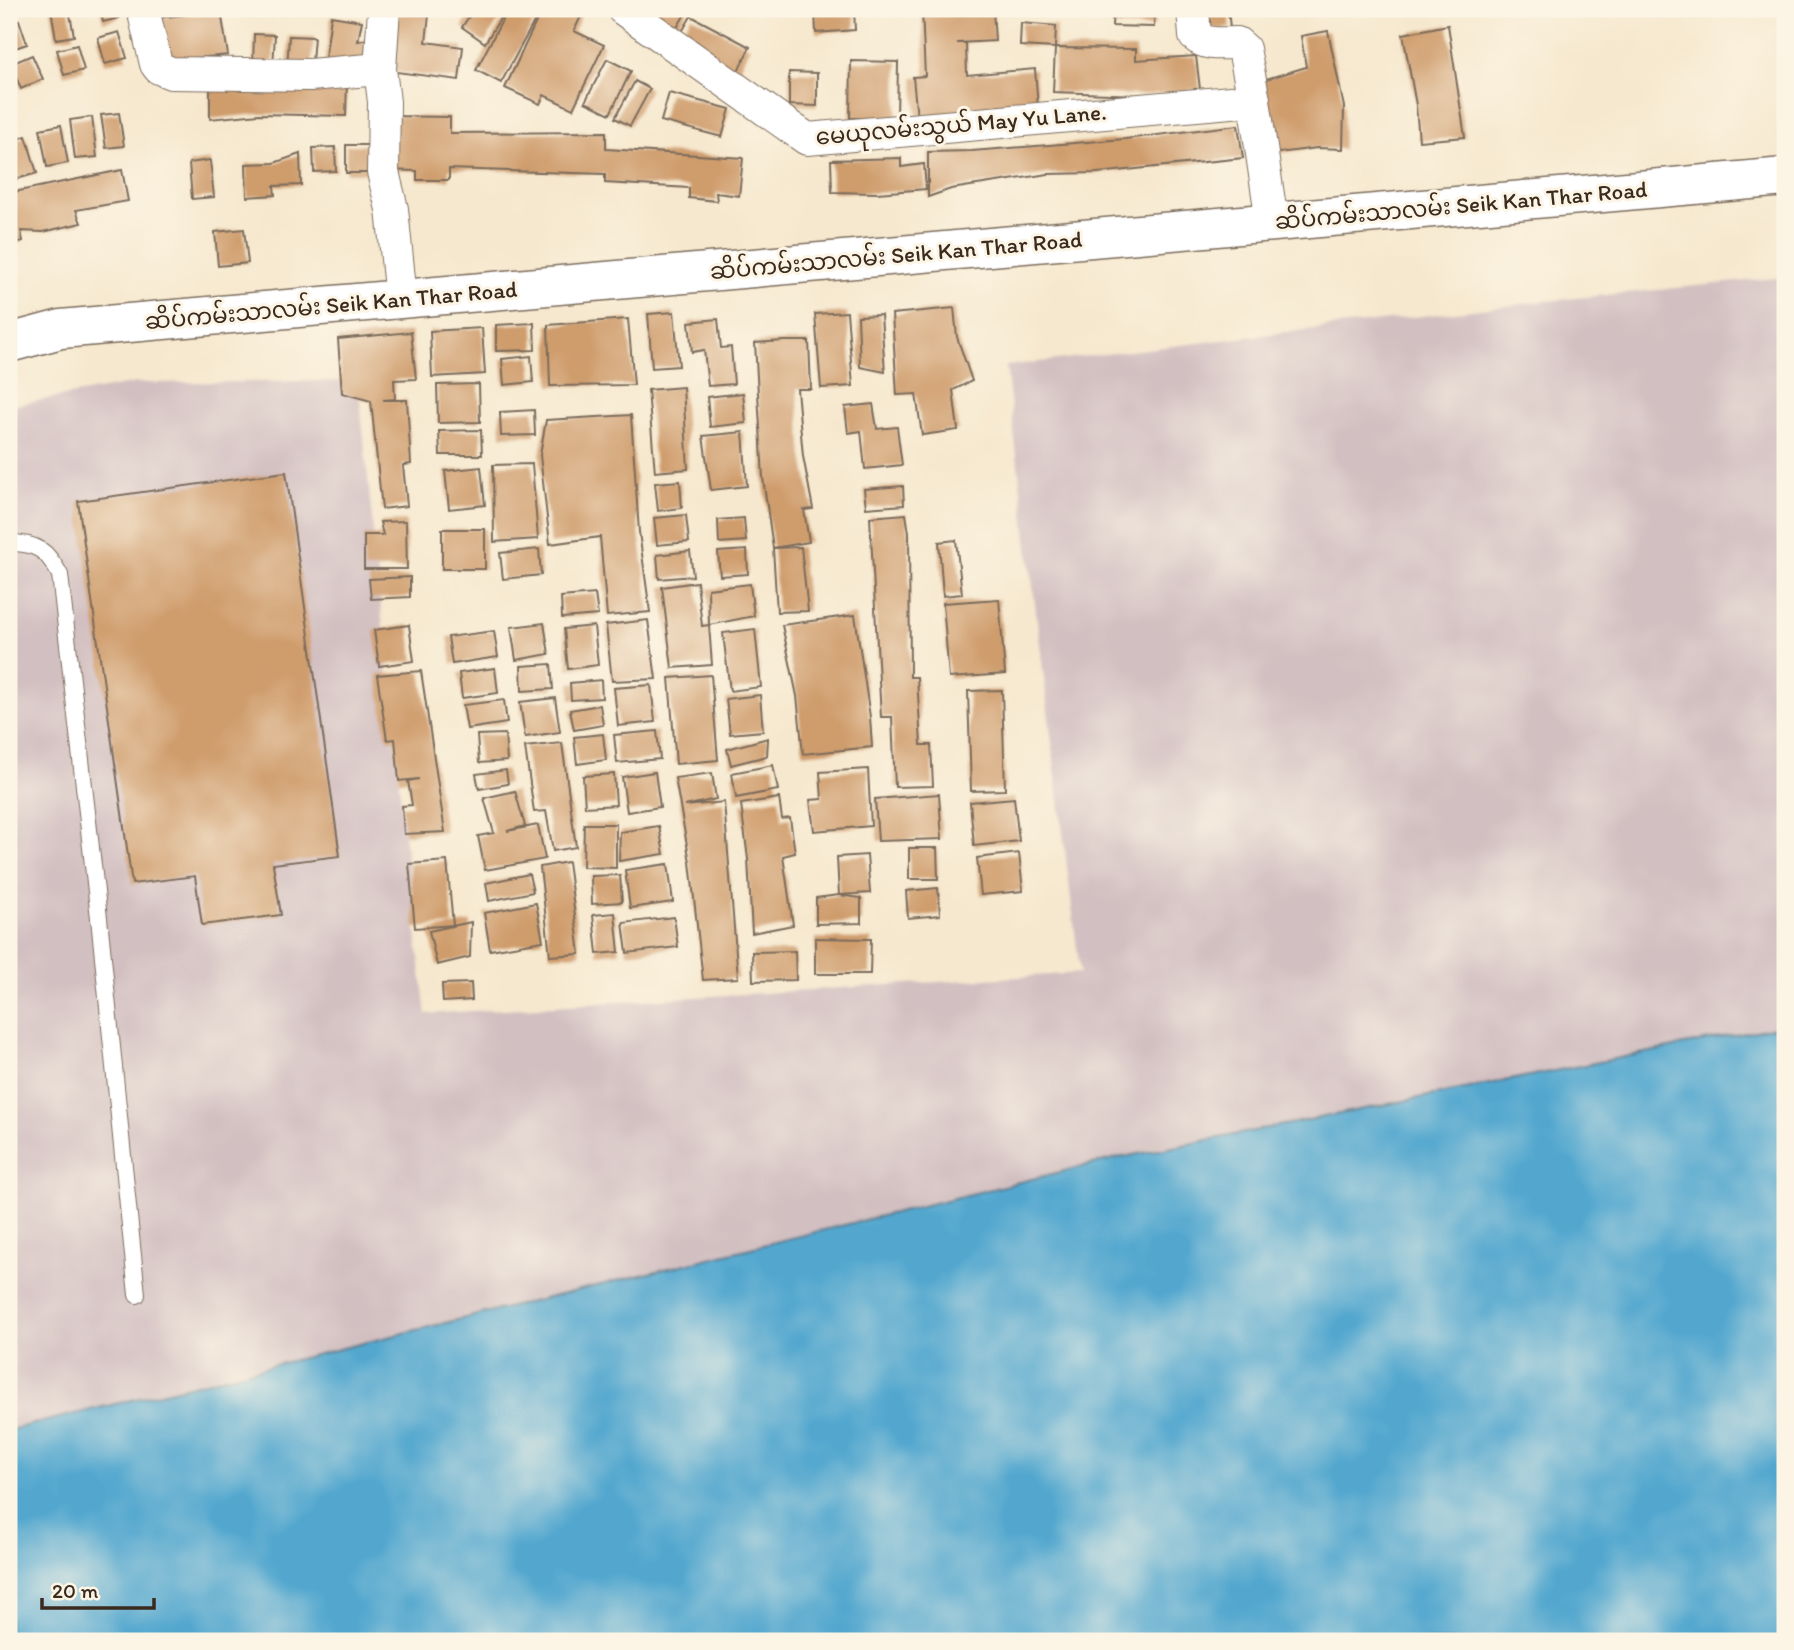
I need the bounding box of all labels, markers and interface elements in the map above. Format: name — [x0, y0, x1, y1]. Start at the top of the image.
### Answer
street label: မေယုလမ်းသွယ် May Yu Lane. — [814, 95, 1108, 156]
street label: ဆိပ်ကမ်းသာလမ်း Seik Kan Thar Road — [1273, 173, 1648, 235]
street label: ဆိပ်ကမ်းသာလမ်း Seik Kan Thar Road — [708, 223, 1083, 285]
street label: ဆိပ်ကမ်းသာလမ်း Seik Kan Thar Road — [143, 273, 518, 335]
scale bar — [42, 1566, 154, 1610]
text: 20 m — [52, 1578, 99, 1603]

